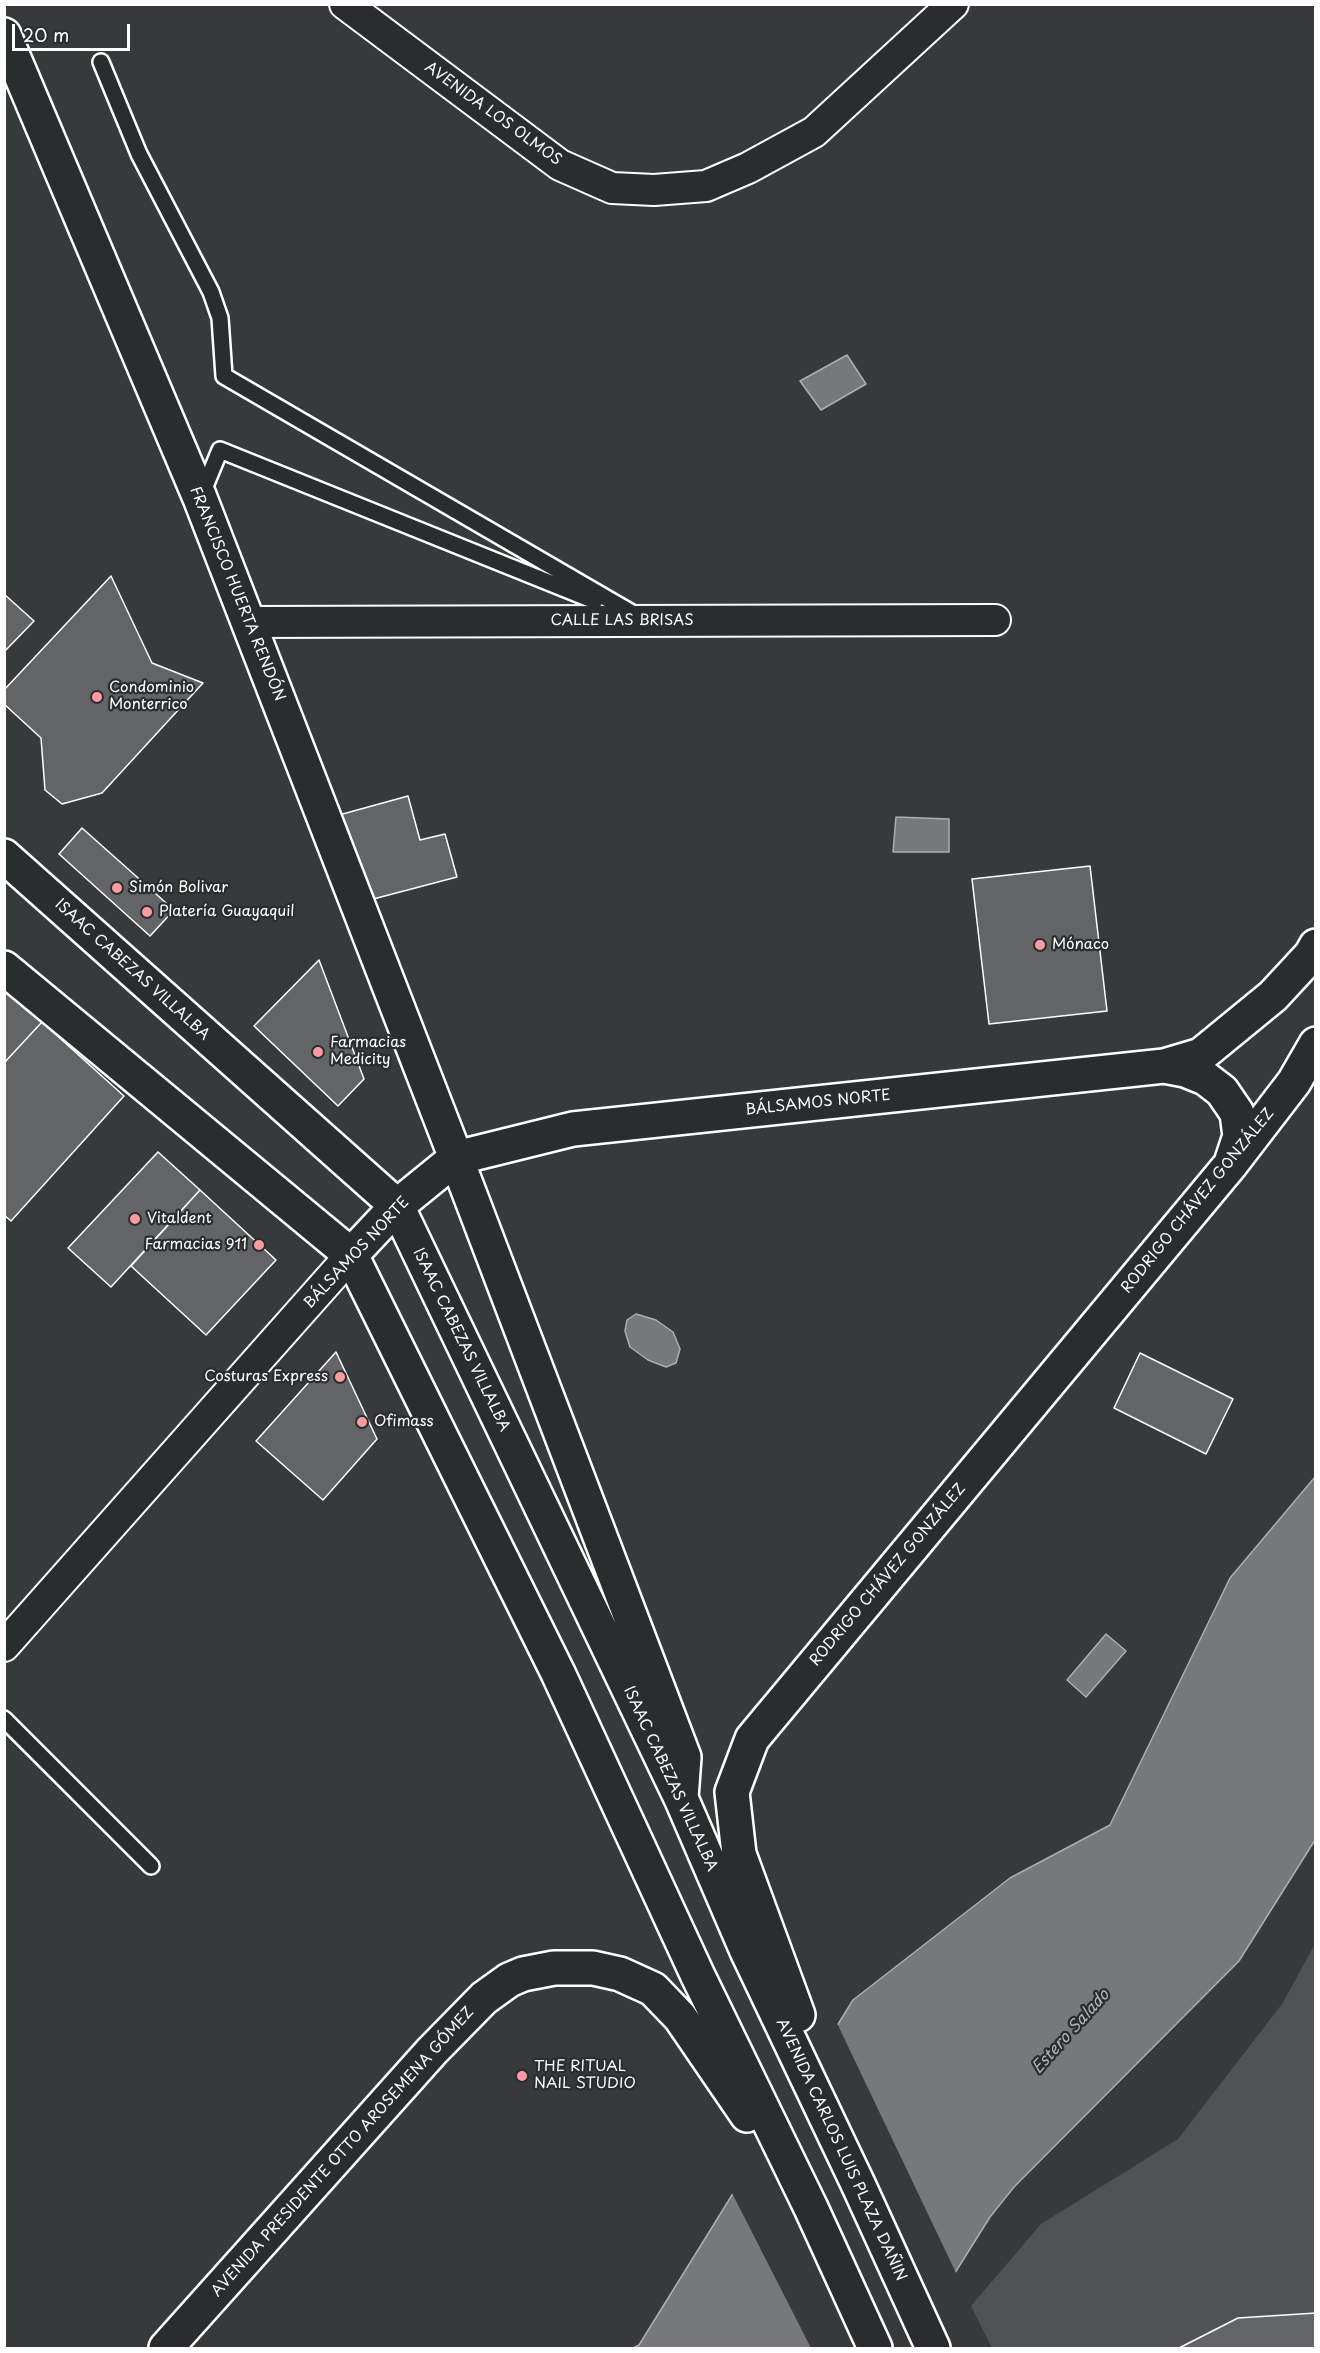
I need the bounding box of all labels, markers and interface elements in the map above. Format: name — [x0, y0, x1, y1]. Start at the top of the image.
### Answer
scale bar — [15, 12, 134, 50]
text: 20 m — [23, 21, 69, 48]
street label: AVENIDA LOS OLMOS — [421, 58, 565, 170]
street label: FRANCISCO HUERTA RENDÓN — [186, 484, 288, 704]
street label: CALLE LAS BRISAS — [550, 612, 694, 630]
place label: Condominio Monterrico — [109, 679, 194, 714]
marker: Condominio Monterrico — [90, 690, 104, 704]
place label: Simón Bolivar — [129, 879, 228, 897]
marker: Simón Bolivar — [110, 881, 124, 895]
street label: ISAAC CABEZAS VILLALBA — [51, 896, 213, 1044]
place label: Platería Guayaquil — [159, 903, 294, 921]
marker: Platería Guayaquil — [140, 905, 154, 919]
place label: Mónaco — [1052, 936, 1109, 954]
marker: Mónaco — [1033, 938, 1047, 952]
place label: Farmacias Medicity — [330, 1034, 406, 1069]
marker: Farmacias Medicity — [311, 1045, 325, 1059]
street label: BÁLSAMOS NORTE — [744, 1086, 892, 1120]
street label: RODRIGO CHÁVEZ GONZÁLEZ — [1118, 1105, 1278, 1297]
street label: BÁLSAMOS NORTE — [301, 1193, 413, 1313]
place label: Vitaldent — [147, 1210, 212, 1228]
marker: Vitaldent — [128, 1212, 142, 1226]
place label: Farmacias 911 — [145, 1236, 247, 1254]
marker: Farmacias 911 — [252, 1238, 266, 1252]
street label: ISAAC CABEZAS VILLALBA — [409, 1245, 513, 1435]
place label: Costuras Express — [204, 1368, 328, 1386]
marker: Costuras Express — [333, 1370, 347, 1384]
place label: Ofimass — [374, 1413, 434, 1431]
marker: Ofimass — [355, 1415, 369, 1429]
street label: RODRIGO CHÁVEZ GONZÁLEZ — [806, 1480, 970, 1670]
street label: ISAAC CABEZAS VILLALBA — [619, 1684, 721, 1874]
water label: Estero Salado — [1028, 1986, 1114, 2078]
street label: AVENIDA PRESIDENTE OTTO AROSEMENA GÓMEZ — [208, 2004, 478, 2300]
street label: AVENIDA CARLOS LUIS PLAZA DAÑIN — [772, 2016, 910, 2284]
place label: THE RITUAL NAIL STUDIO — [534, 2058, 636, 2093]
marker: THE RITUAL NAIL STUDIO — [515, 2069, 529, 2083]

